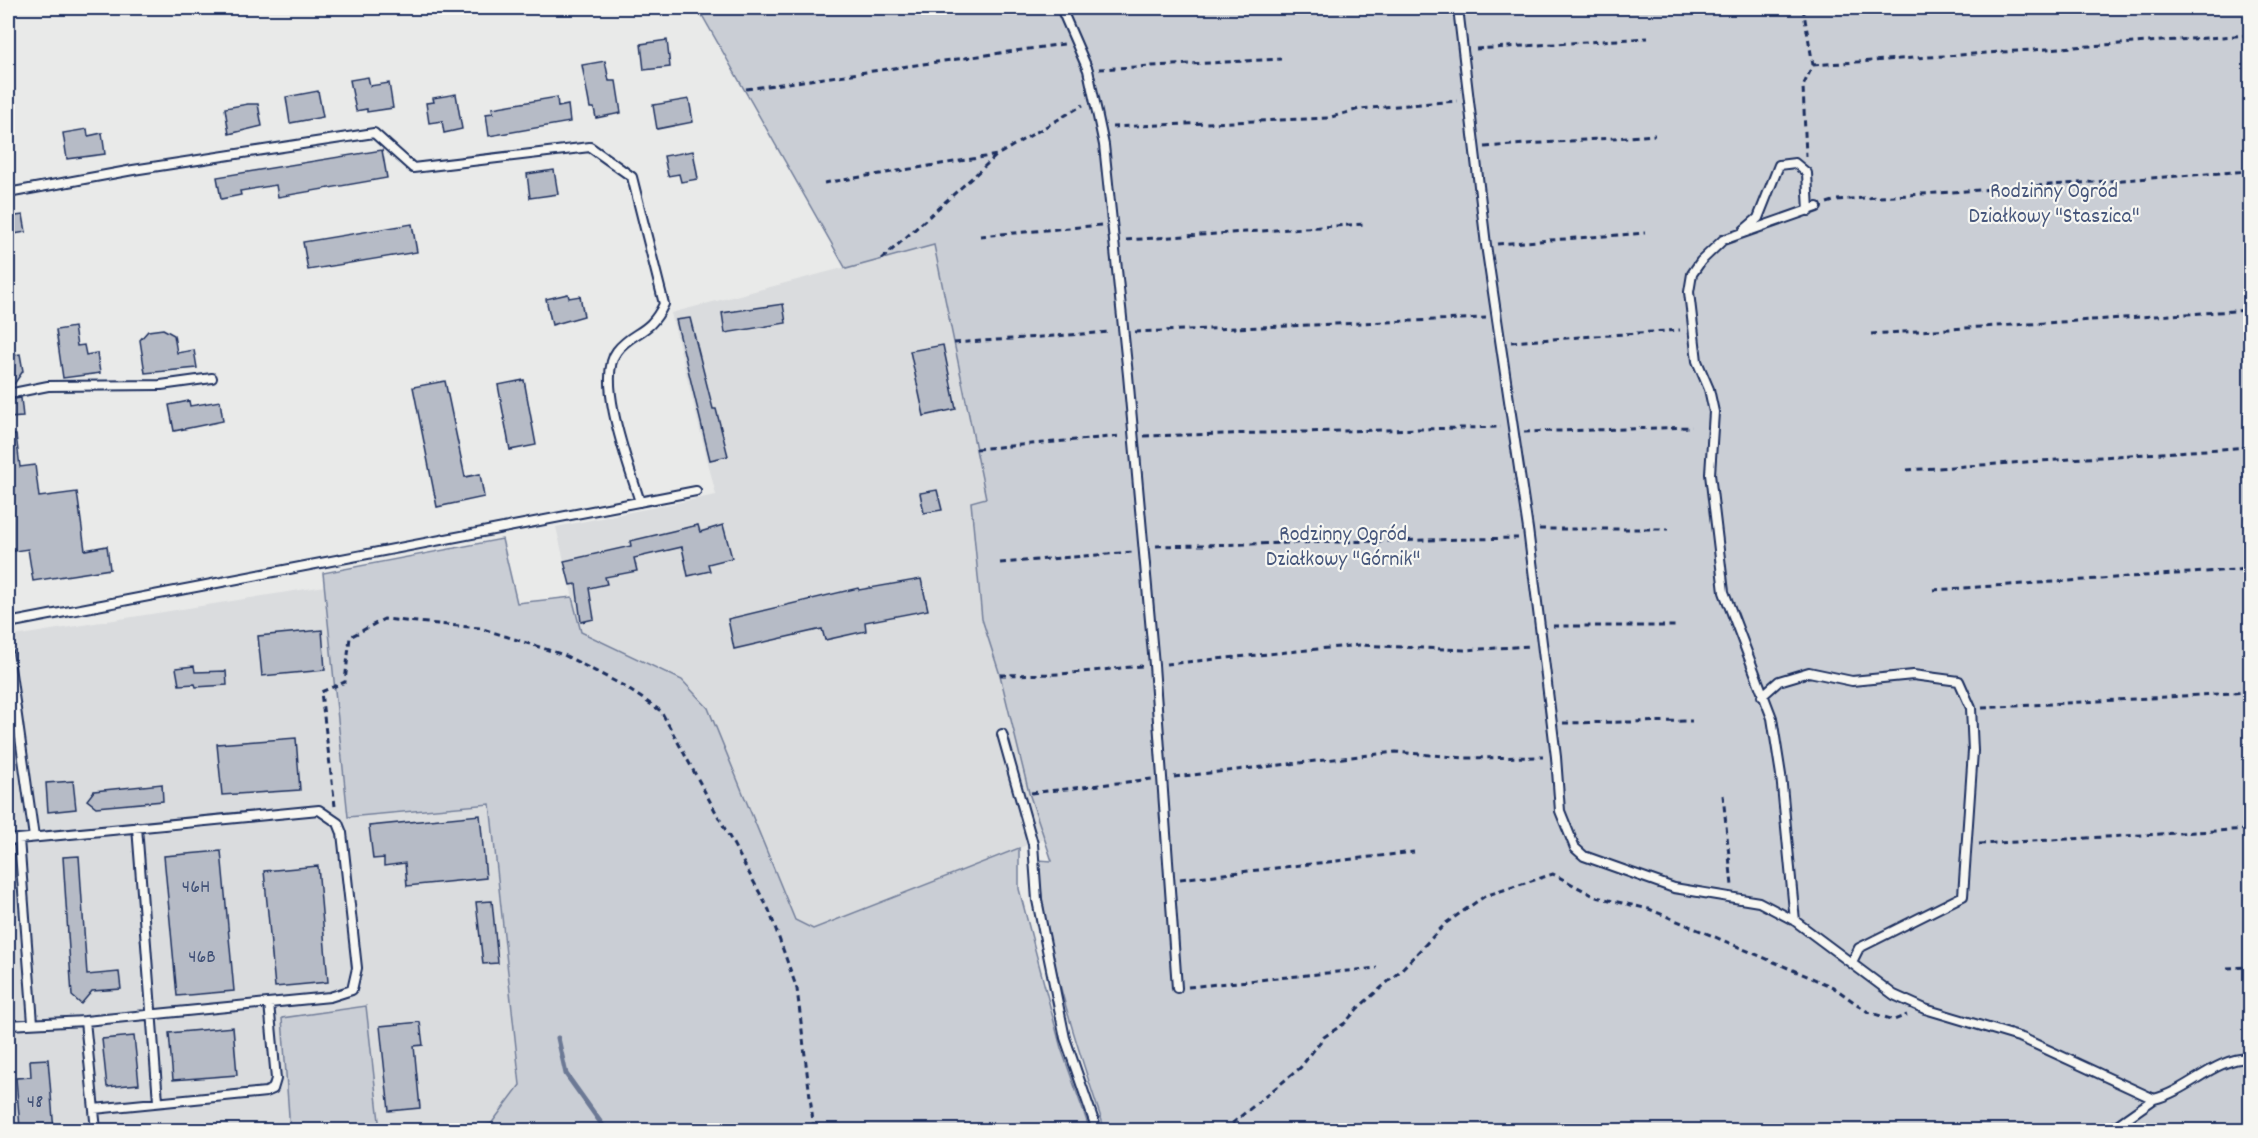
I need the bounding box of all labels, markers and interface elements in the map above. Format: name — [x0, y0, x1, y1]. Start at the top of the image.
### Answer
park label: Rodzinny Ogród Działkowy "Staszica" — [1968, 177, 2140, 233]
park label: Rodzinny Ogród Działkowy "Górnik" — [1266, 520, 1420, 576]
house number: 46H — [182, 874, 210, 902]
house number: 46B — [188, 944, 216, 972]
house number: 48 — [27, 1089, 43, 1117]

